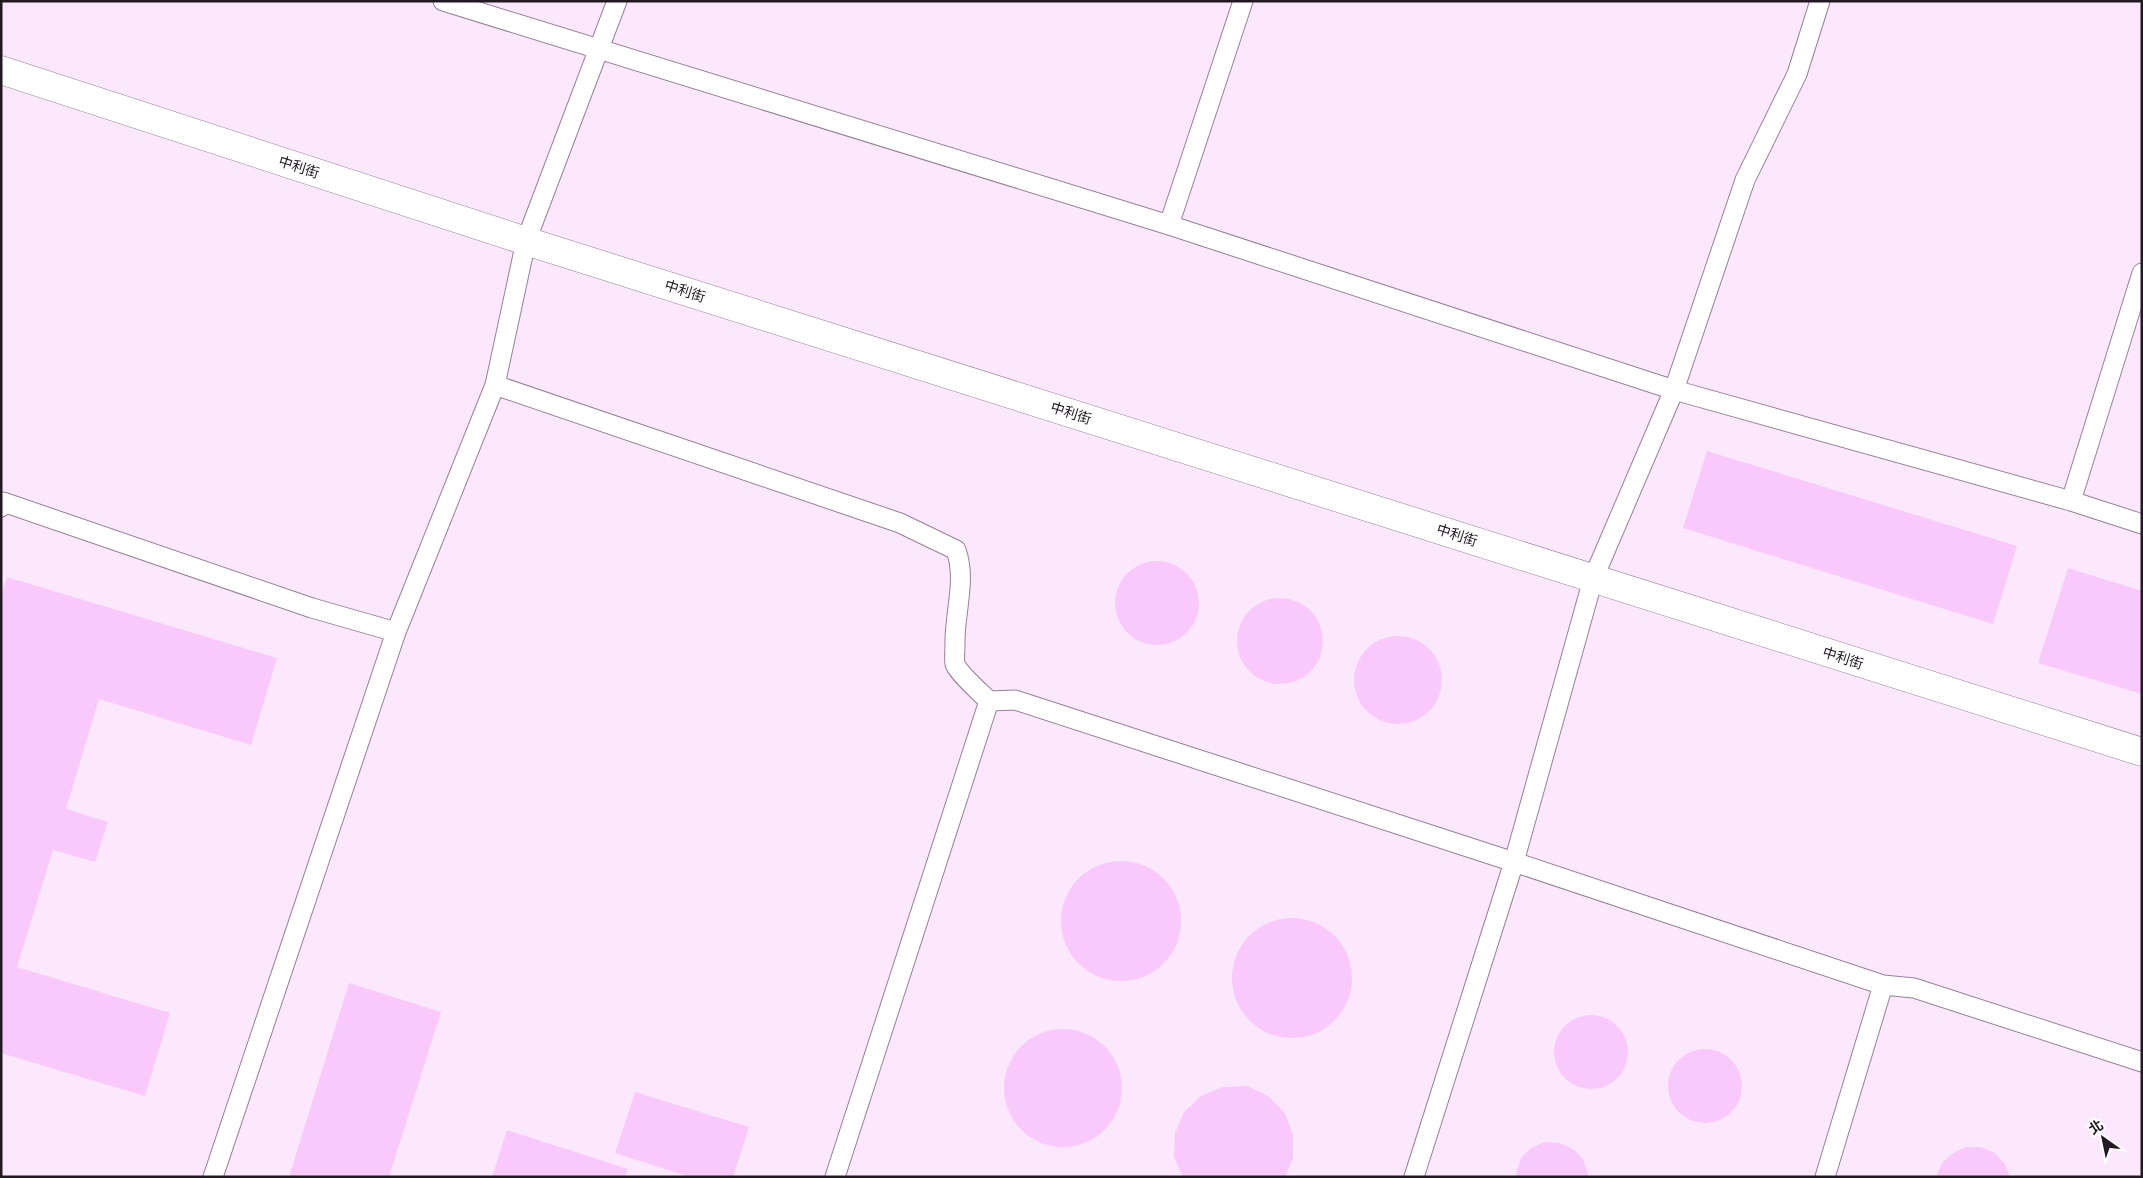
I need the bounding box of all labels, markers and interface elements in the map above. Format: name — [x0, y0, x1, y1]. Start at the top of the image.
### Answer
street label: 中利街 — [276, 152, 322, 182]
street label: 中利街 — [662, 276, 708, 306]
street label: 中利街 — [1048, 398, 1094, 428]
street label: 中利街 — [1434, 520, 1480, 550]
street label: 中利街 — [1820, 643, 1866, 673]
north arrow — [2078, 1113, 2128, 1163]
text: 北 — [2085, 1116, 2107, 1138]

